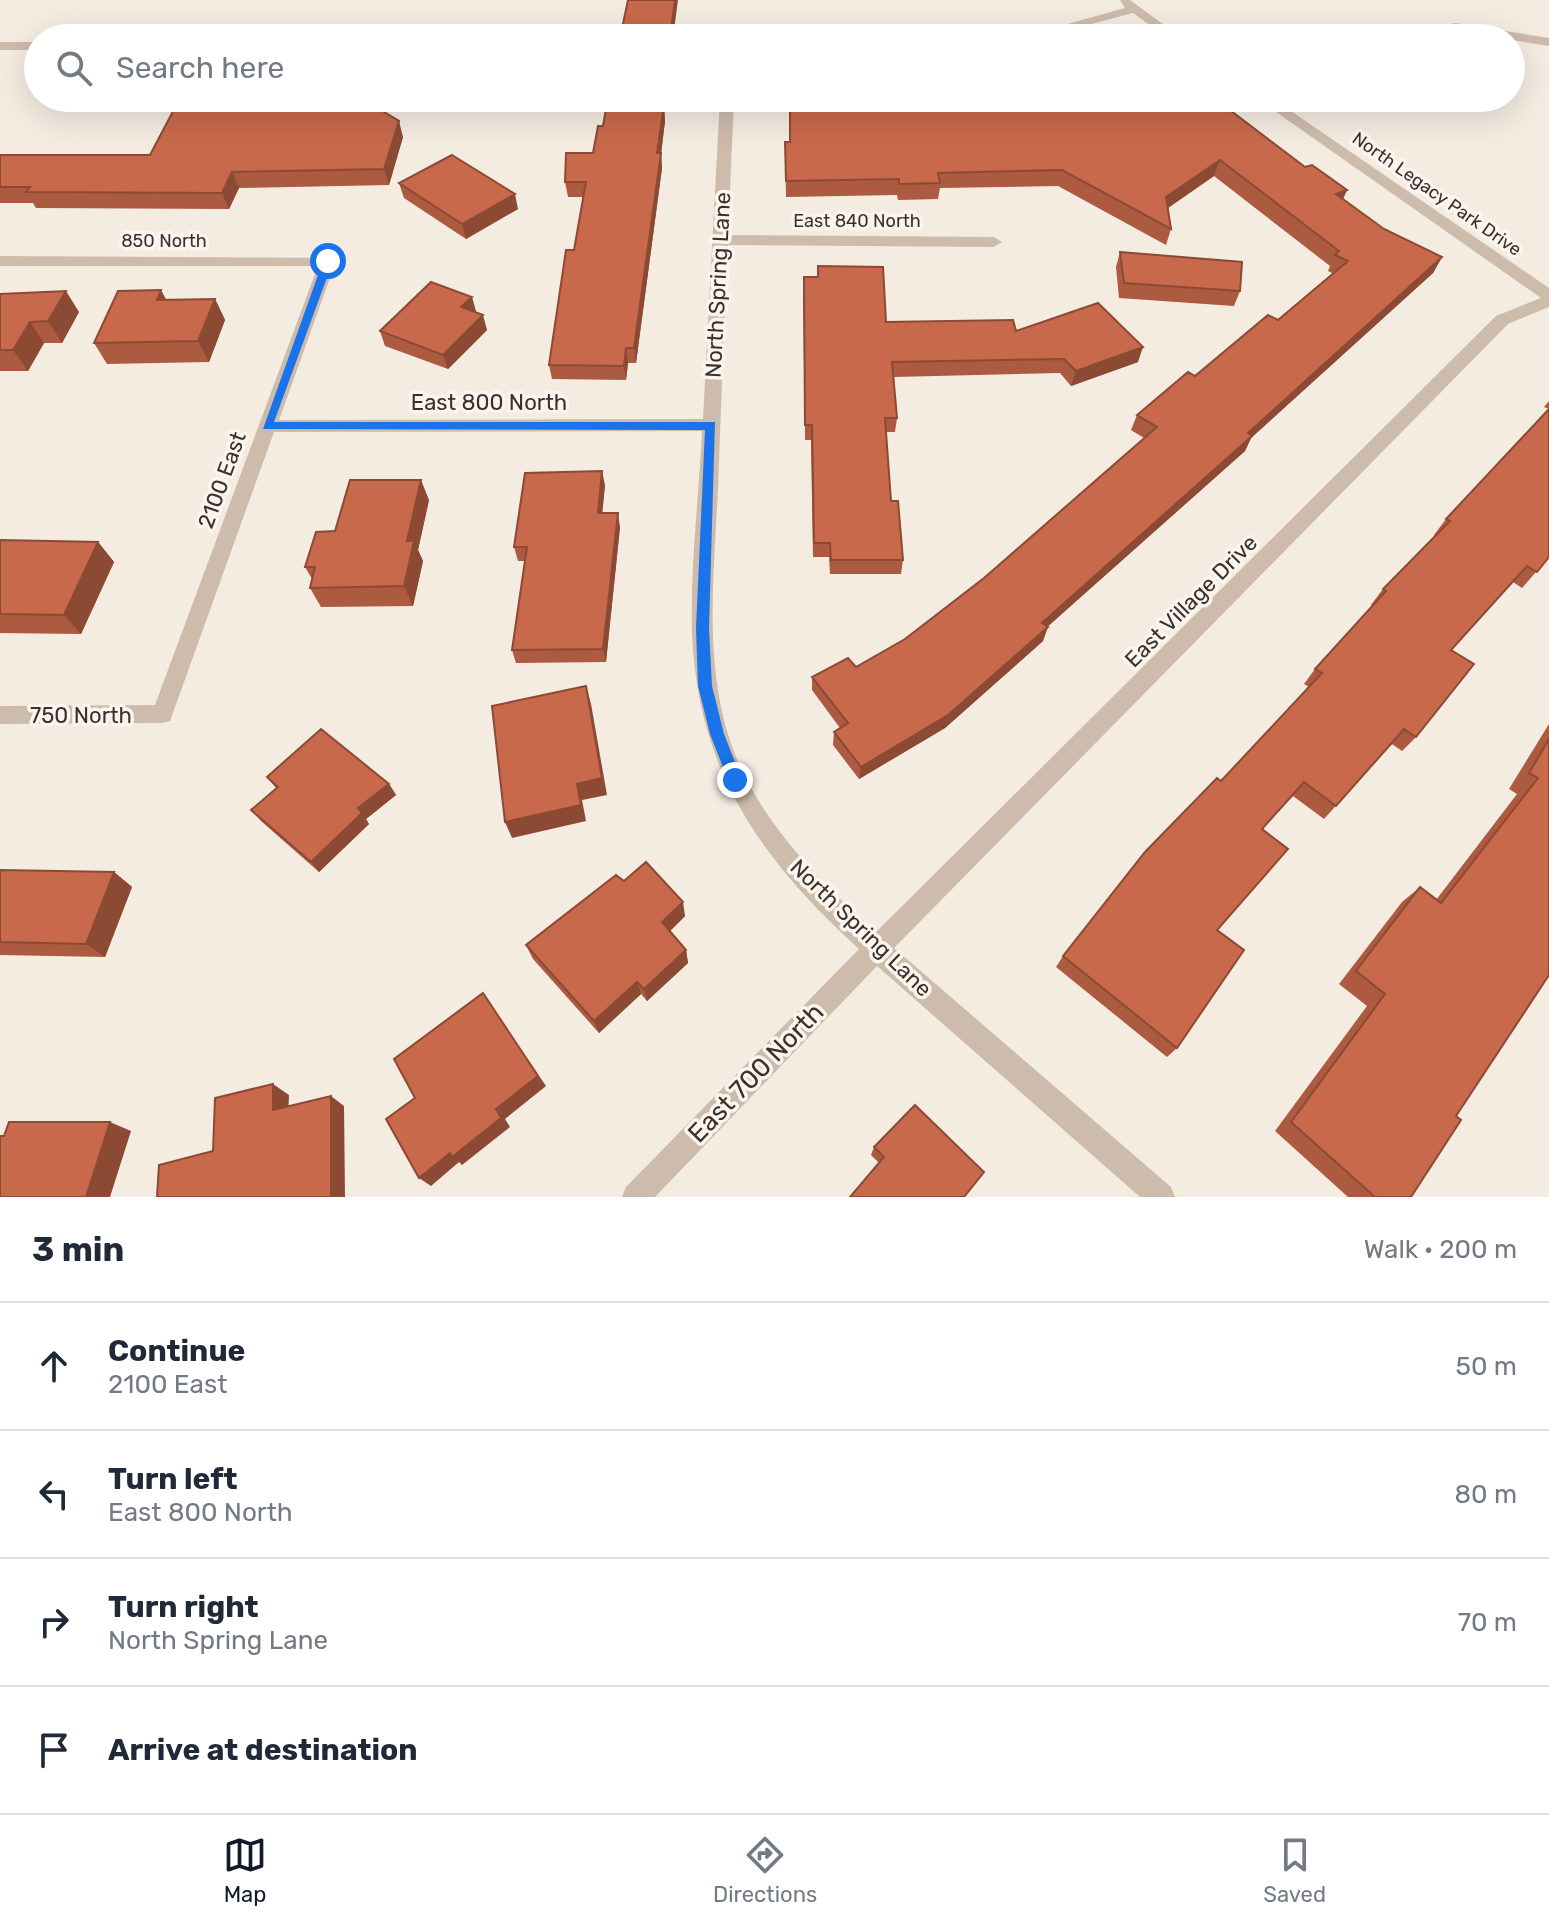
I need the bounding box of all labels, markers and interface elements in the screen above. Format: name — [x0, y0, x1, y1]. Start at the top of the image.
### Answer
search box — [24, 24, 1525, 112]
icon: search — [52, 46, 96, 90]
text: Search here — [116, 50, 284, 86]
street label: North Legacy Park Drive — [1348, 127, 1526, 261]
street label: North Spring Lane — [700, 191, 736, 379]
street label: East 840 North — [793, 210, 921, 232]
street label: 850 North — [121, 230, 207, 252]
route start — [310, 243, 346, 279]
street label: East 800 North — [411, 389, 567, 416]
street label: 2100 East — [192, 428, 252, 532]
street label: East Village Drive — [1119, 529, 1263, 673]
street label: 750 North — [30, 702, 132, 729]
route end — [717, 762, 753, 798]
street label: North Spring Lane — [785, 854, 937, 1002]
street label: East 700 North — [682, 997, 830, 1149]
text: 3 min — [32, 1229, 124, 1270]
text: Walk · 200 m — [1364, 1234, 1517, 1265]
text: Continue — [108, 1333, 245, 1369]
icon: ahead — [32, 1344, 76, 1388]
text: 50 m — [1456, 1351, 1517, 1382]
text: 2100 East — [108, 1369, 227, 1400]
text: Turn left — [108, 1461, 238, 1497]
icon: left — [32, 1472, 76, 1516]
text: 80 m — [1454, 1479, 1517, 1510]
text: East 800 North — [108, 1497, 293, 1528]
text: Turn right — [108, 1589, 259, 1625]
icon: right — [32, 1600, 76, 1644]
text: 70 m — [1458, 1607, 1517, 1638]
text: North Spring Lane — [108, 1625, 328, 1656]
icon: arrive — [32, 1728, 76, 1772]
text: Arrive at destination — [108, 1732, 418, 1768]
tab: Map — [223, 1833, 267, 1908]
tab: Directions — [713, 1833, 817, 1908]
tab: Saved — [1263, 1833, 1326, 1908]

